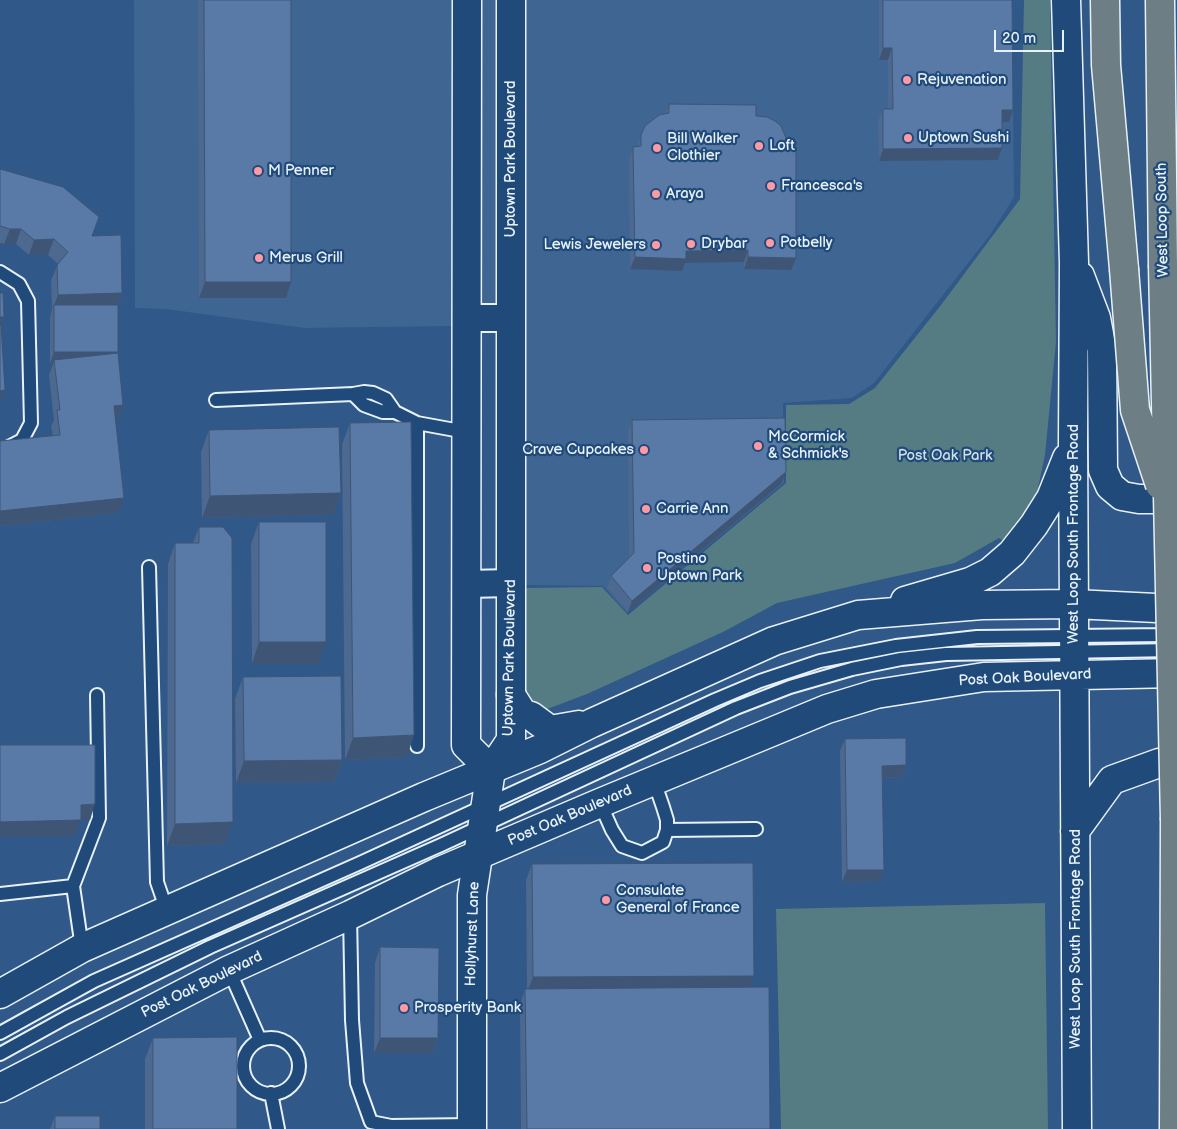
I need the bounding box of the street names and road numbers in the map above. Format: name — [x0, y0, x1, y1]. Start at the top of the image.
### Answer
street label: Uptown Park Boulevard — [502, 80, 520, 238]
street label: West Loop South — [1153, 163, 1173, 277]
street label: West Loop South Frontage Road — [1065, 424, 1083, 644]
street label: Uptown Park Boulevard — [500, 579, 520, 737]
street label: Post Oak Boulevard — [958, 666, 1092, 690]
street label: Post Oak Boulevard — [505, 782, 635, 850]
street label: West Loop South Frontage Road — [1067, 829, 1085, 1049]
street label: Hollyhurst Lane — [462, 881, 484, 987]
street label: Post Oak Boulevard — [138, 948, 266, 1022]

